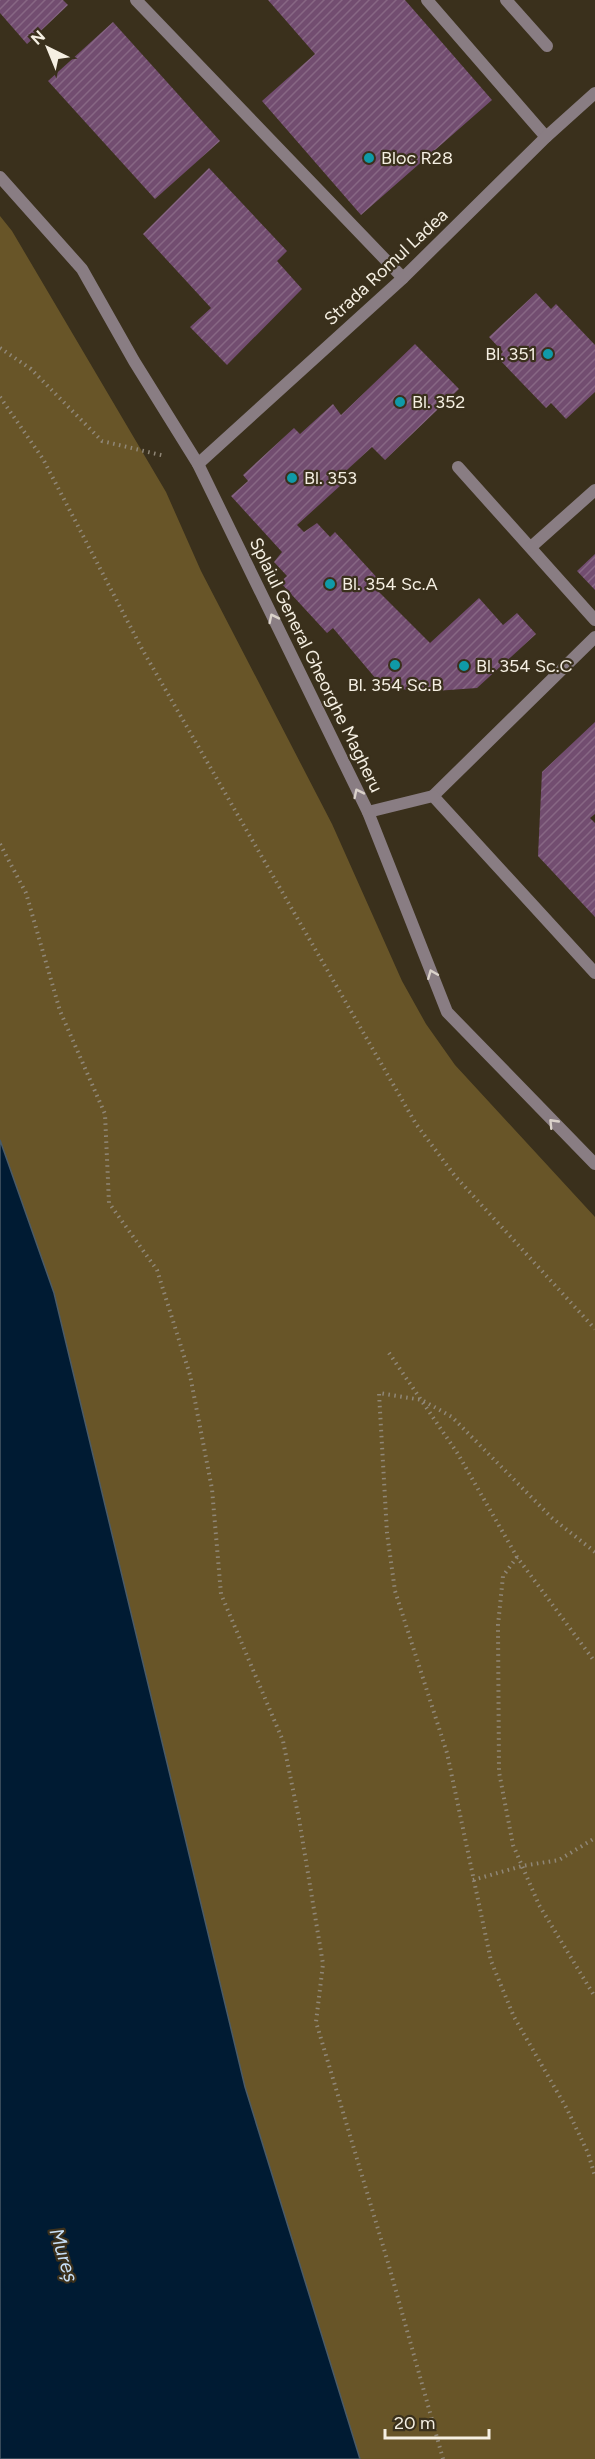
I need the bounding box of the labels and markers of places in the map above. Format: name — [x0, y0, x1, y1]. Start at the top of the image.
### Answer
place label: Bloc R28 — [381, 147, 453, 169]
marker: Bloc R28 — [362, 151, 376, 165]
place label: Bl. 351 — [485, 343, 536, 365]
marker: Bl. 351 — [541, 347, 555, 361]
place label: Bl. 352 — [412, 391, 465, 413]
marker: Bl. 352 — [393, 395, 407, 409]
place label: Bl. 353 — [304, 467, 357, 489]
marker: Bl. 353 — [285, 471, 299, 485]
place label: Bl. 354 Sc.A — [342, 573, 438, 595]
marker: Bl. 354 Sc.A — [323, 577, 337, 591]
place label: Bl. 354 Sc.C — [476, 655, 572, 677]
marker: Bl. 354 Sc.B — [388, 658, 402, 672]
marker: Bl. 354 Sc.C — [457, 659, 471, 673]
place label: Bl. 354 Sc.B — [348, 674, 442, 696]

